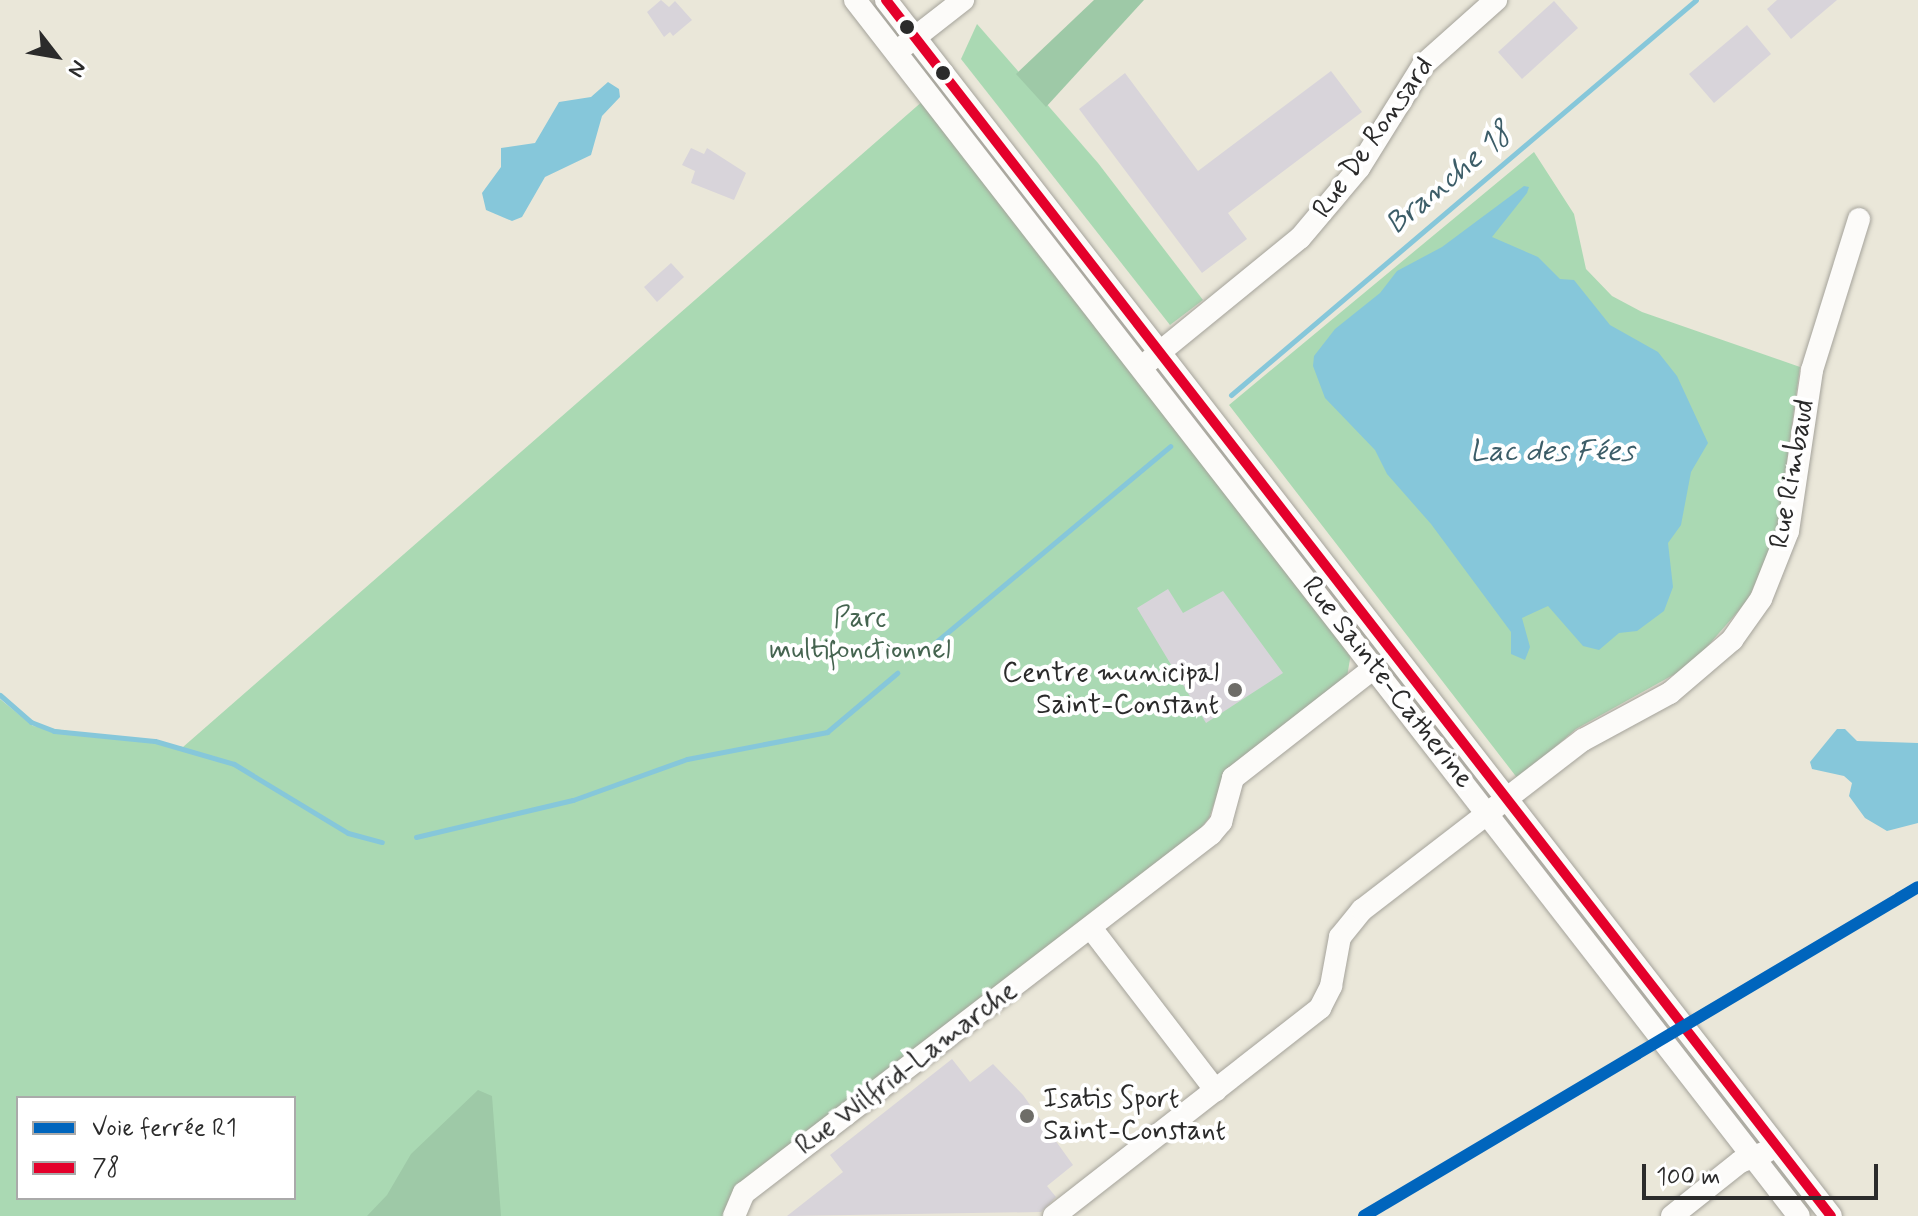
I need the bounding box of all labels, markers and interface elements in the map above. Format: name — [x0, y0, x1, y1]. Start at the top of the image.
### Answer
north arrow — [16, 16, 96, 96]
unlabelled marker — [899, 19, 915, 35]
street label: Rue De Ronsard — [1308, 54, 1440, 222]
text: N — [61, 55, 92, 82]
unlabelled marker — [935, 65, 951, 81]
water label: Branche 18 — [1379, 117, 1519, 243]
street label: Rue Rimbaud — [1763, 395, 1823, 553]
water label: Lac des Fées — [1470, 434, 1634, 470]
street label: Rue Sainte-Catherine — [1294, 571, 1480, 795]
park label: Parc multifonctionnel — [769, 602, 951, 668]
place label: Centre municipal Saint-Constant — [1017, 657, 1219, 723]
marker: Centre municipal Saint-Constant — [1226, 681, 1244, 699]
street label: Rue Wilfrid-Lamarche — [789, 975, 1025, 1163]
place label: Isatis Sport Saint-Constant — [1043, 1083, 1226, 1149]
legend — [16, 1096, 296, 1200]
marker: Isatis Sport Saint-Constant — [1018, 1107, 1036, 1125]
text: Voie ferrée R1 — [92, 1113, 237, 1144]
scale bar — [1646, 1148, 1882, 1198]
text: 78 — [92, 1153, 120, 1184]
text: 100 m — [1656, 1162, 1720, 1193]

